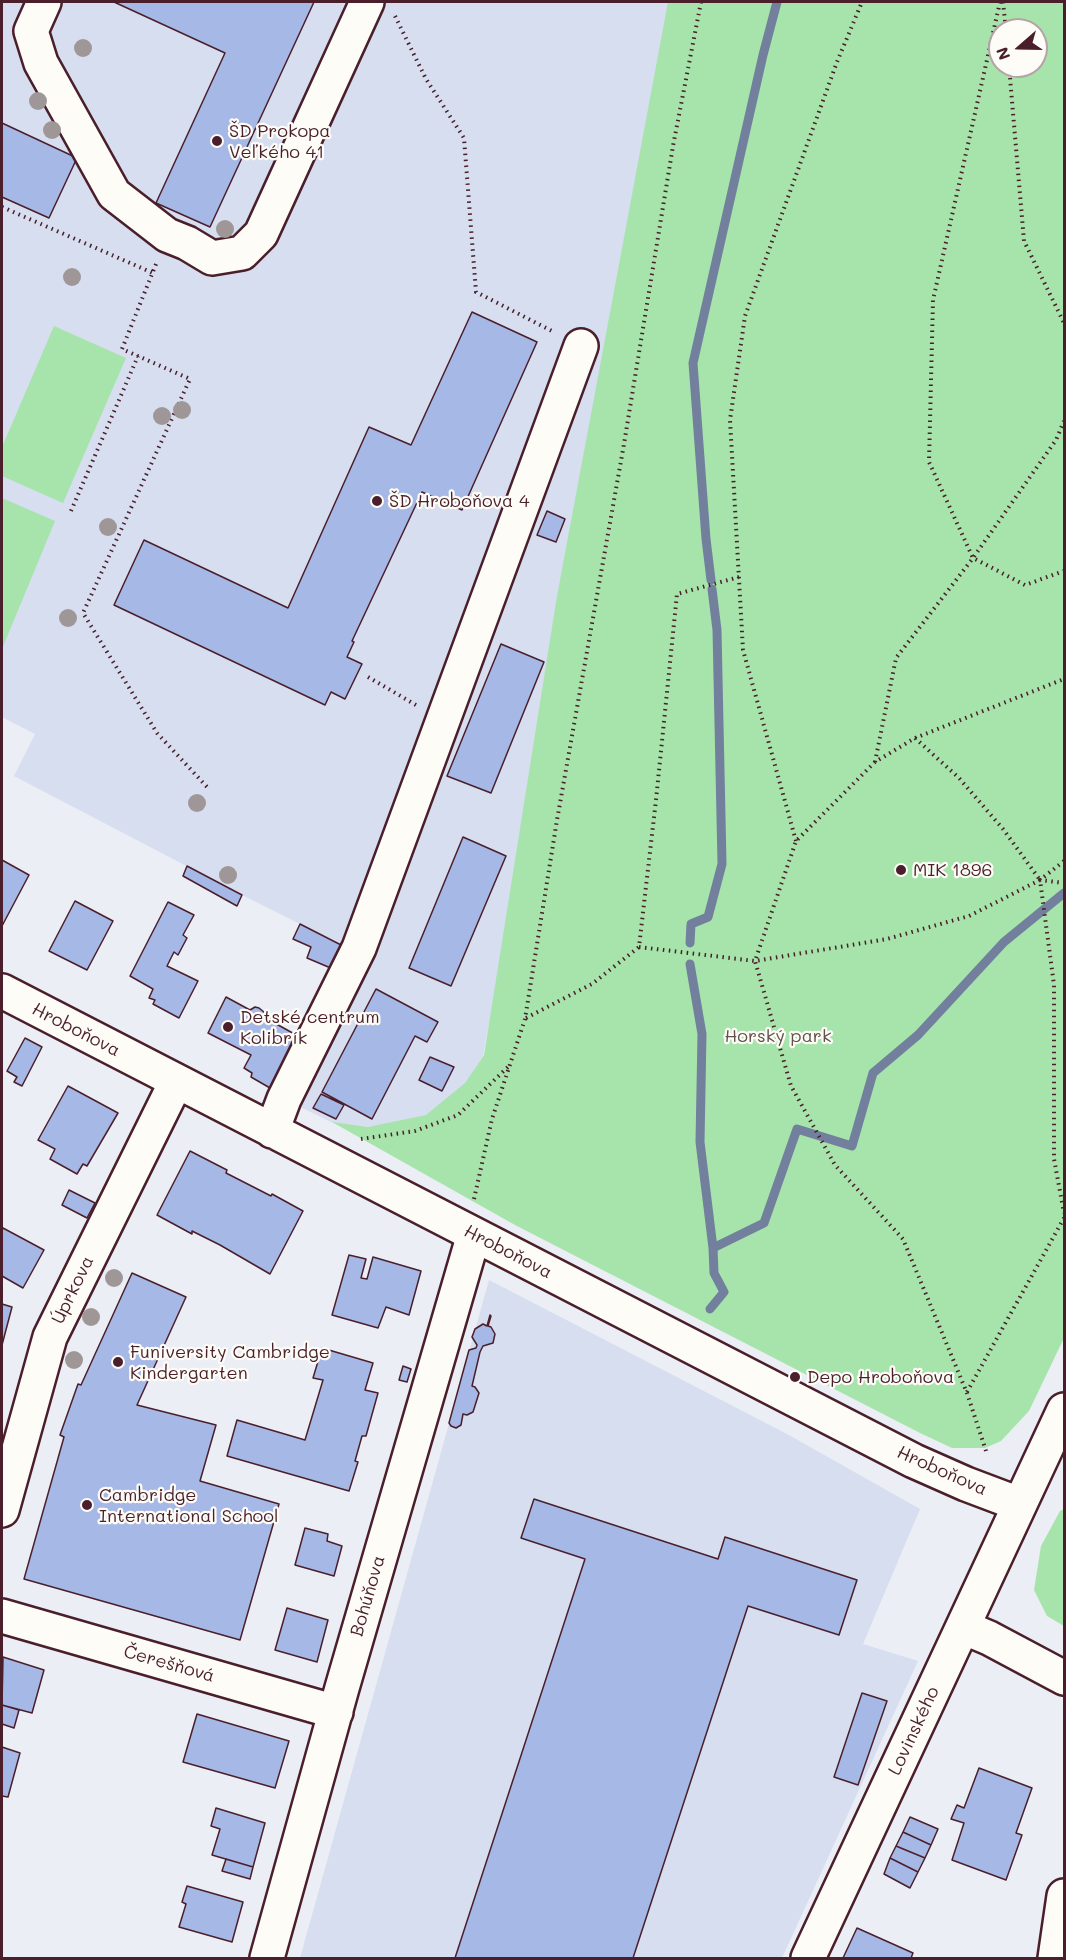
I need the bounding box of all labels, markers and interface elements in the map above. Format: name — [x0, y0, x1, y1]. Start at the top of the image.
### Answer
north arrow — [988, 18, 1048, 78]
text: N — [991, 44, 1014, 63]
place label: ŠD Prokopa Veľkého 41 — [229, 120, 331, 162]
marker: ŠD Prokopa Veľkého 41 — [210, 134, 224, 148]
place label: ŠD Hroboňova 4 — [389, 490, 530, 512]
marker: ŠD Hroboňova 4 — [370, 494, 384, 508]
place label: MIK 1896 — [913, 859, 992, 881]
marker: MIK 1896 — [894, 863, 908, 877]
street label: Hroboňova — [28, 999, 124, 1061]
place label: Detské centrum Kolibrík — [240, 1006, 379, 1048]
marker: Detské centrum Kolibrík — [221, 1020, 235, 1034]
park label: Horský park — [725, 1025, 831, 1047]
street label: Hroboňova — [460, 1221, 556, 1283]
street label: Úprkova — [47, 1252, 99, 1328]
place label: Funiversity Cambridge Kindergarten — [130, 1341, 330, 1384]
marker: Funiversity Cambridge Kindergarten — [111, 1355, 125, 1369]
place label: Depo Hroboňova — [807, 1366, 954, 1388]
marker: Depo Hroboňova — [788, 1370, 802, 1384]
street label: Hroboňova — [894, 1442, 990, 1500]
place label: Cambridge International School — [99, 1484, 278, 1526]
marker: Cambridge International School — [80, 1498, 94, 1512]
street label: Bohúňova — [346, 1553, 390, 1639]
street label: Čerešňová — [121, 1641, 217, 1687]
street label: Lovinského — [884, 1683, 944, 1779]

